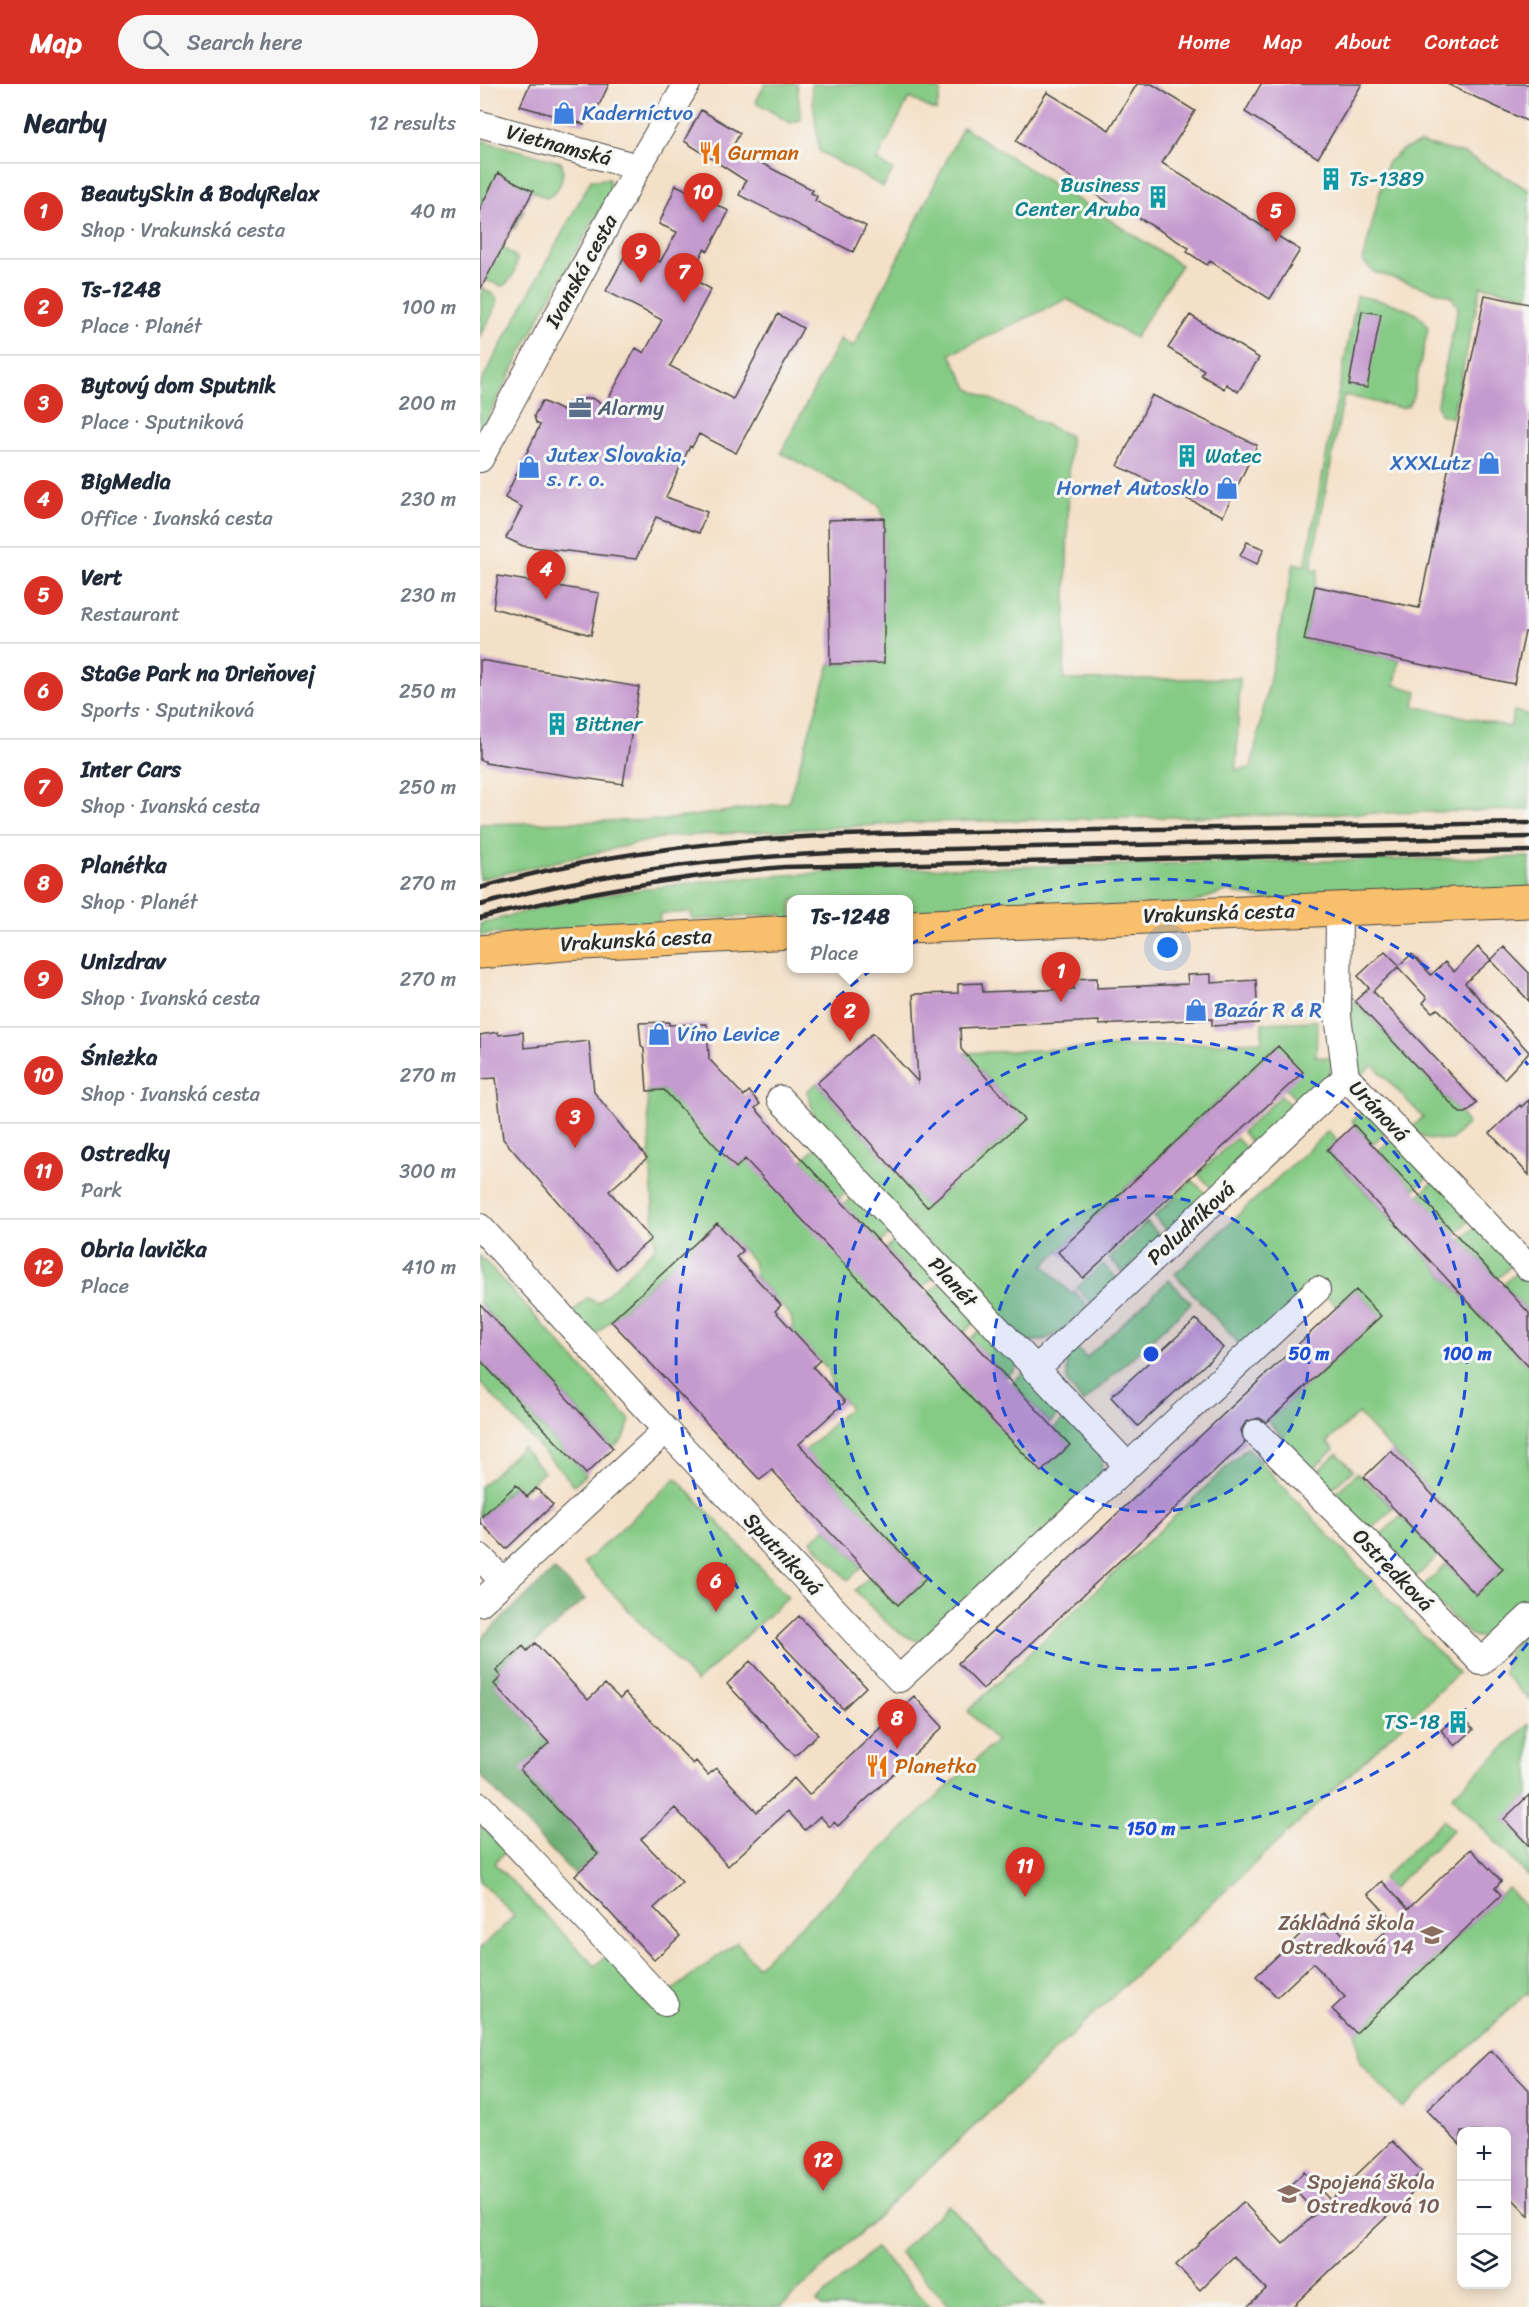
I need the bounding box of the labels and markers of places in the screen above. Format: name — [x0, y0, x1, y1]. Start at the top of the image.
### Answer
place label: Kaderníctvo — [582, 94, 693, 132]
shop icon: Kaderníctvo — [551, 100, 577, 126]
place label: Gurman — [728, 134, 799, 172]
restaurant icon: Gurman — [697, 140, 723, 166]
place label: Ts-1389 — [1349, 160, 1424, 198]
place label: Business Center Aruba — [1015, 166, 1140, 228]
building icon: Ts-1389 — [1318, 166, 1344, 192]
pin: 10 — [684, 174, 722, 223]
building icon: Business Center Aruba — [1145, 184, 1171, 210]
pin: 5 — [1256, 192, 1296, 242]
pin: 9 — [622, 234, 660, 283]
pin: 7 — [664, 254, 704, 303]
place label: Alarmy — [597, 389, 664, 427]
office icon: Alarmy — [567, 395, 593, 421]
place label: Jutex Slovakia, s. r. o. — [546, 436, 687, 498]
place label: Watec — [1205, 437, 1262, 475]
building icon: Watec — [1174, 443, 1200, 469]
place label: XXXLutz — [1389, 444, 1472, 482]
shop icon: XXXLutz — [1476, 450, 1502, 476]
shop icon: Jutex Slovakia, s. r. o. — [516, 454, 542, 480]
place label: Hornet Autosklo — [1056, 469, 1209, 507]
shop icon: Hornet Autosklo — [1214, 475, 1240, 501]
pin: 4 — [526, 550, 566, 600]
place label: Bittner — [575, 705, 644, 743]
building icon: Bittner — [544, 711, 570, 737]
pin: 1 — [1042, 952, 1080, 1002]
place label: Bazár R & R — [1214, 991, 1322, 1029]
pin: 2 — [830, 992, 869, 1042]
shop icon: Bazár R & R — [1183, 997, 1209, 1023]
place label: Víno Levice — [677, 1015, 780, 1053]
shop icon: Víno Levice — [646, 1021, 672, 1047]
pin: 3 — [556, 1098, 595, 1148]
centre of rings — [1141, 1344, 1161, 1364]
pin: 6 — [696, 1562, 736, 1612]
pin: 8 — [878, 1700, 916, 1749]
place label: TS-18 — [1384, 1703, 1440, 1741]
building icon: TS-18 — [1445, 1709, 1471, 1735]
place label: Planetka — [895, 1747, 977, 1785]
restaurant icon: Planetka — [864, 1753, 890, 1779]
pin: 11 — [1006, 1848, 1044, 1897]
place label: Základná škola Ostredková 14 — [1278, 1904, 1414, 1966]
school or university icon: Základná škola Ostredková 14 — [1419, 1922, 1445, 1948]
pin: 12 — [804, 2142, 842, 2191]
place label: Spojená škola Ostredková 10 — [1307, 2163, 1440, 2225]
school or university icon: Spojená škola Ostredková 10 — [1276, 2181, 1302, 2207]

